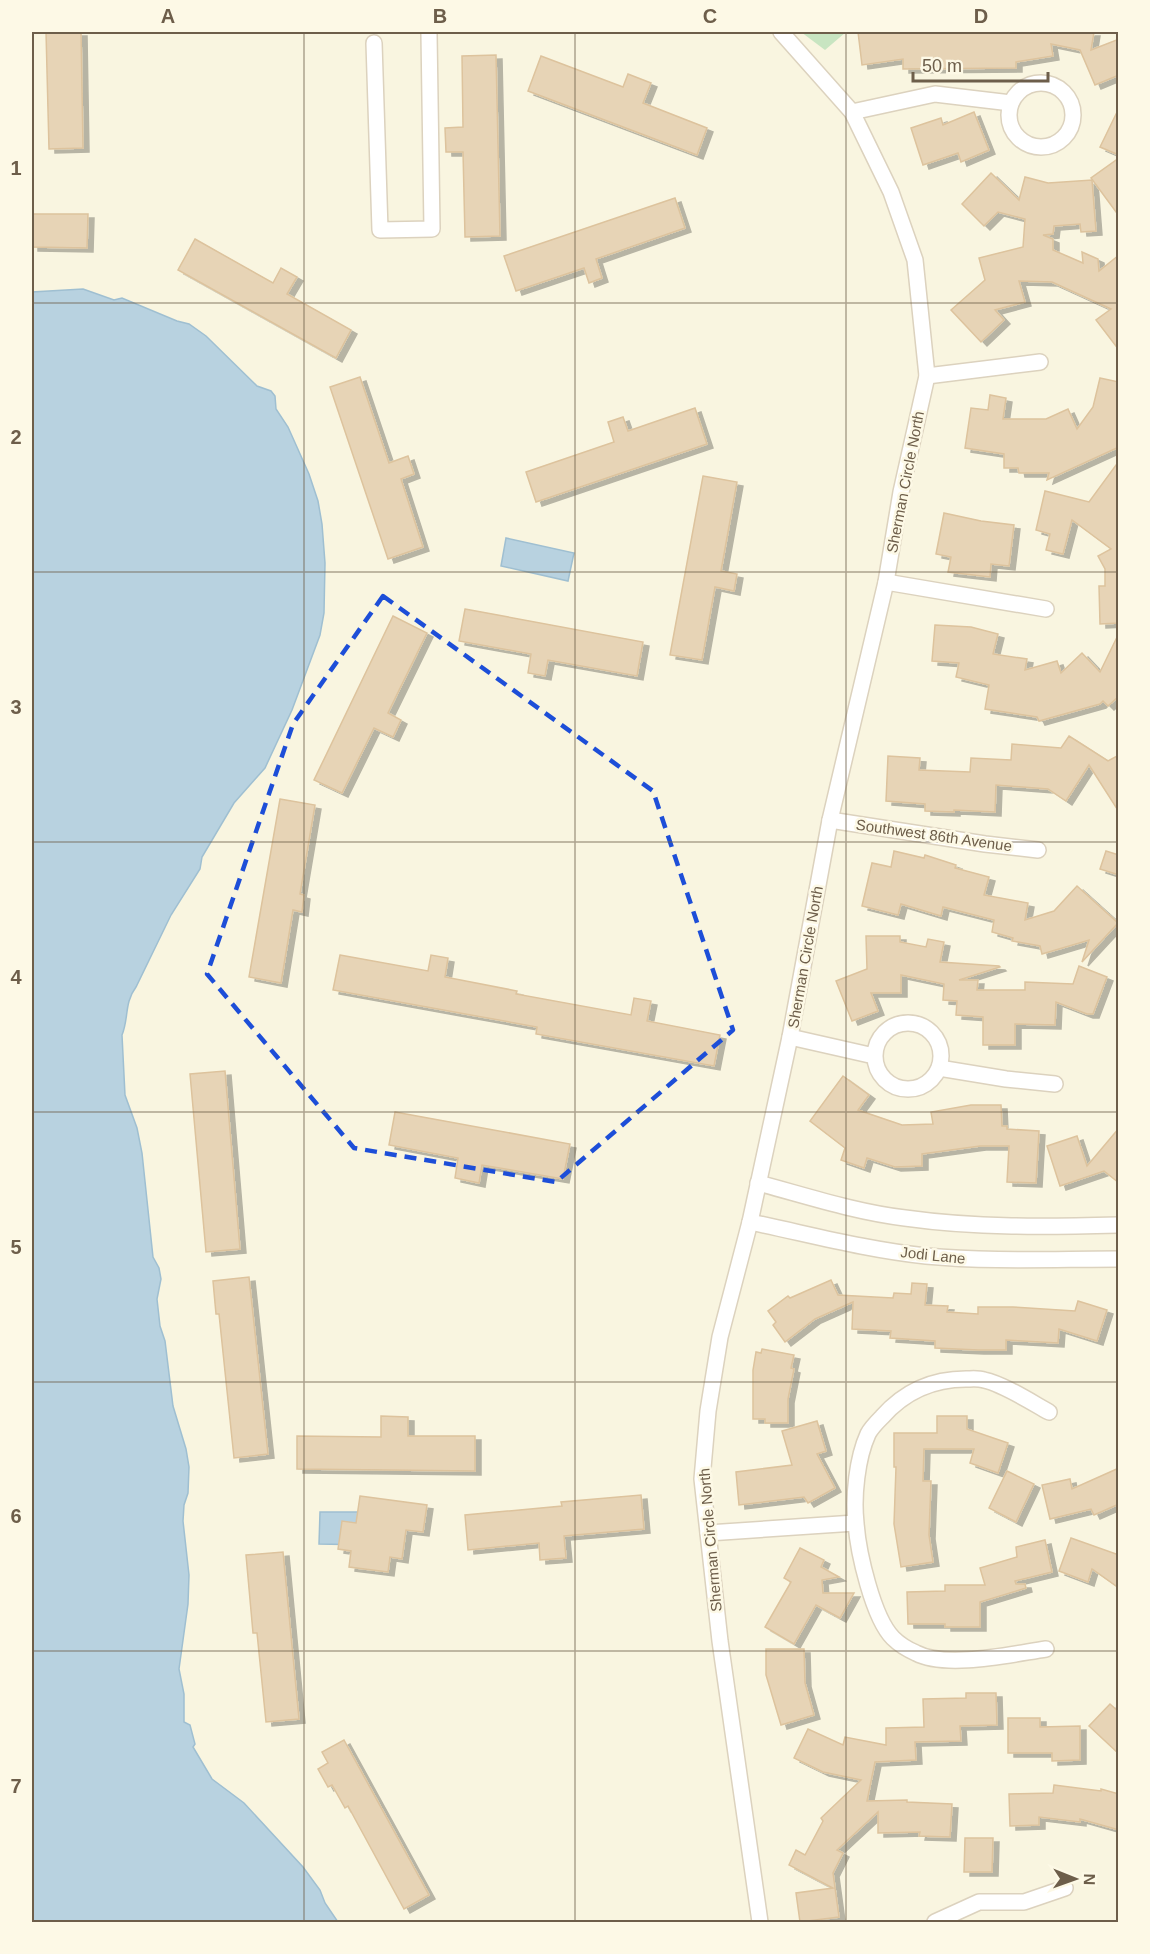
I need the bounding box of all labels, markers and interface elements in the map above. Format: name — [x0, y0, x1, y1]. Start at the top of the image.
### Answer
text: A — [161, 5, 175, 27]
text: B — [433, 5, 447, 27]
text: C — [703, 5, 717, 27]
text: D — [974, 5, 988, 27]
scale bar — [913, 45, 1048, 83]
text: 50 m — [922, 56, 962, 76]
text: 1 — [10, 157, 22, 179]
street label: Sherman Circle North — [883, 410, 927, 554]
text: 2 — [10, 426, 22, 448]
text: 3 — [10, 696, 22, 718]
street label: Southwest 86th Avenue — [855, 816, 1013, 854]
street label: Sherman Circle North — [784, 885, 826, 1029]
text: 4 — [10, 966, 22, 988]
text: 5 — [10, 1236, 22, 1258]
street label: Jodi Lane — [900, 1243, 966, 1267]
street label: Sherman Circle North — [695, 1467, 725, 1613]
text: 6 — [10, 1505, 22, 1527]
text: 7 — [10, 1775, 22, 1797]
north arrow — [1045, 1849, 1105, 1909]
text: N — [1081, 1873, 1098, 1885]

